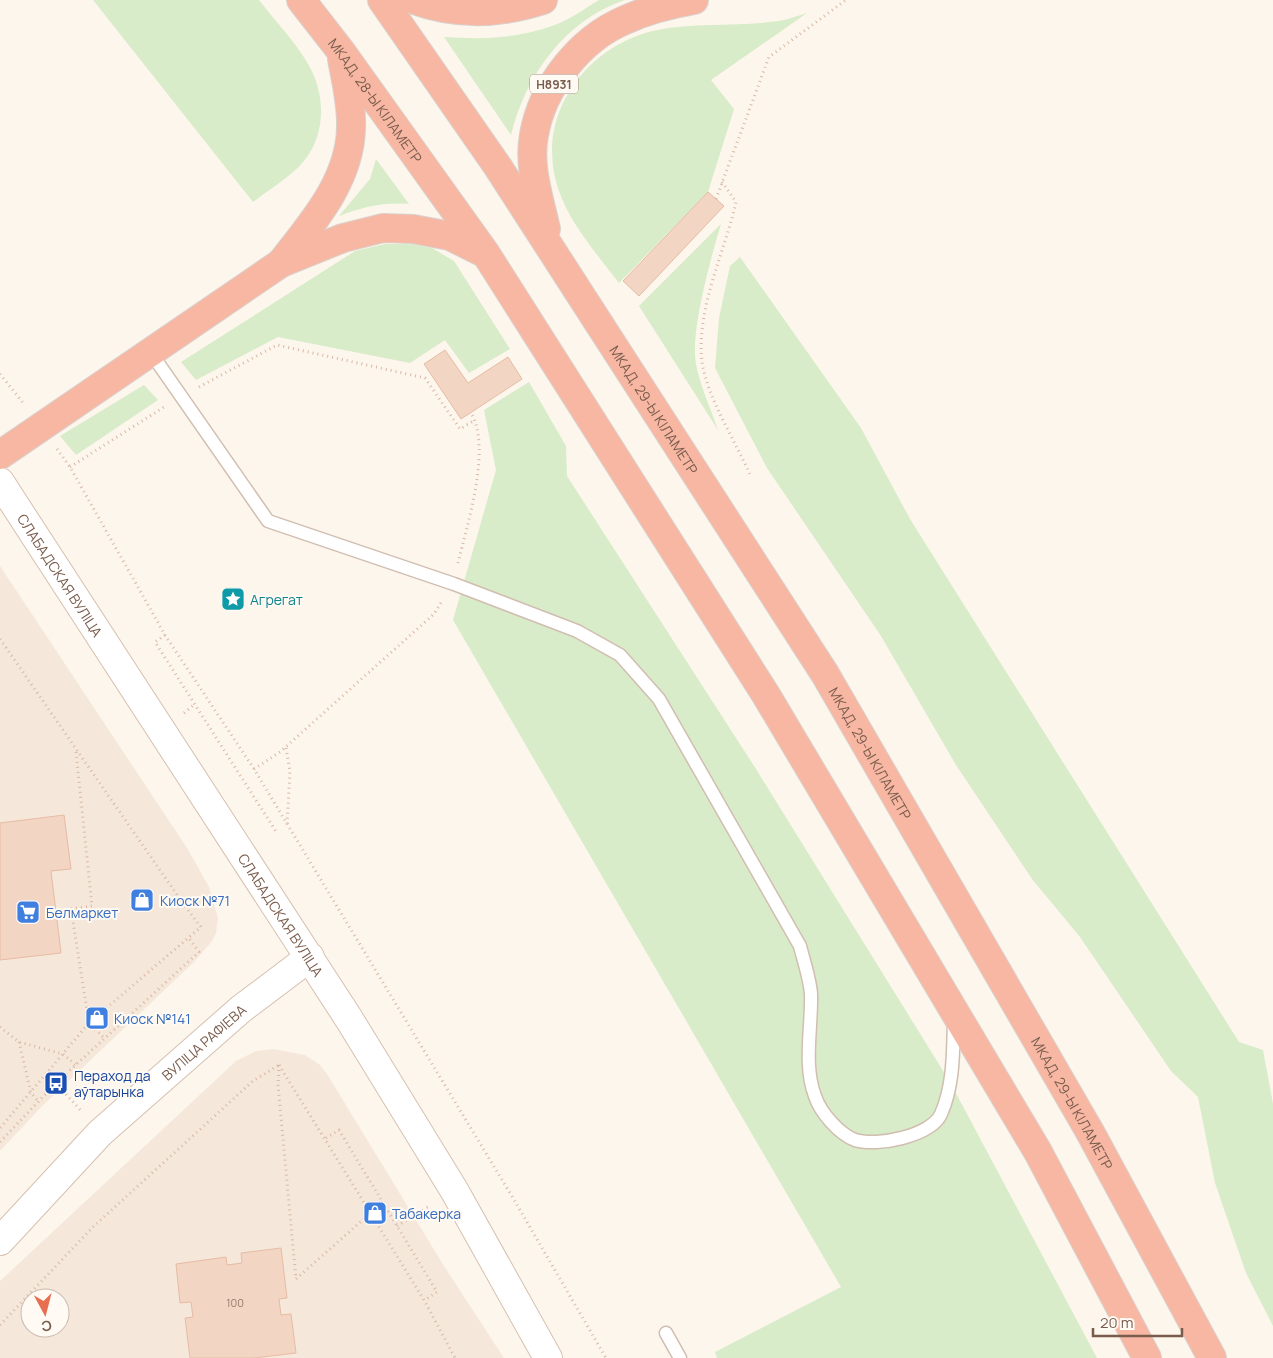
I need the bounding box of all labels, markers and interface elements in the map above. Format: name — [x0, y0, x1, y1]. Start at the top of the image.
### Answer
street label: МКАД, 28-Ы КІЛАМЕТР — [325, 34, 427, 167]
road number: Н8931 — [530, 74, 578, 94]
street label: МКАД, 29-Ы КІЛАМЕТР — [606, 342, 703, 478]
street label: СЛАБАДСКАЯ ВУЛІЦА — [14, 510, 108, 640]
place icon: Агрегат — [220, 586, 246, 612]
place label: Агрегат — [250, 590, 303, 609]
street label: МКАД, 29-Ы КІЛАМЕТР — [825, 684, 917, 823]
street label: СЛАБАДСКАЯ ВУЛІЦА — [234, 849, 328, 980]
shop icon: Киоск №71 — [129, 887, 155, 913]
place label: Киоск №71 — [160, 891, 230, 910]
supermarket icon: Белмаркет — [15, 899, 41, 925]
place label: Белмаркет — [46, 903, 118, 922]
street label: ВУЛІЦА РАФІЕВА — [157, 1000, 250, 1084]
shop icon: Киоск №141 — [84, 1005, 110, 1031]
place label: Киоск №141 — [114, 1009, 191, 1028]
street label: МКАД, 29-Ы КІЛАМЕТР — [1027, 1033, 1118, 1173]
place label: Пераход да аўтарынка — [74, 1066, 151, 1101]
bus stop icon: Пераход да аўтарынка — [43, 1070, 69, 1096]
shop icon: Табакерка — [362, 1200, 388, 1226]
place label: Табакерка — [392, 1204, 461, 1223]
north arrow — [20, 1288, 70, 1338]
house number: 100 — [226, 1295, 244, 1310]
scale bar — [1093, 1306, 1182, 1338]
text: 20 m — [1100, 1312, 1133, 1333]
text: С — [40, 1316, 53, 1336]

